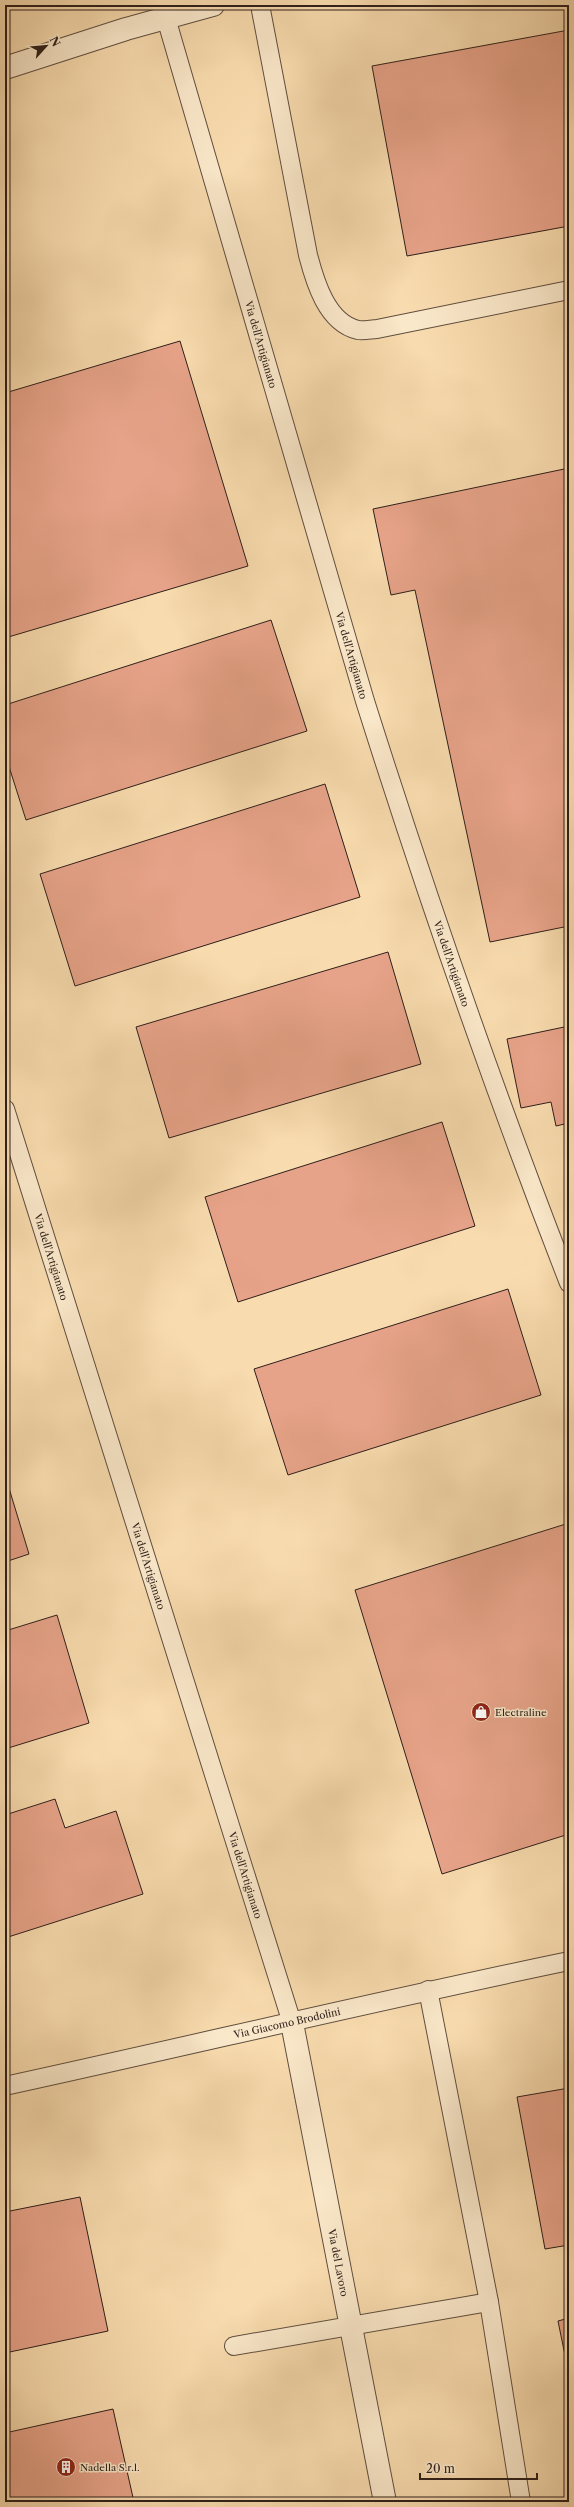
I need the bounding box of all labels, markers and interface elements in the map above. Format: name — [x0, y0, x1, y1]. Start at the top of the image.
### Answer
north arrow — [26, 26, 66, 66]
text: N — [47, 34, 64, 49]
street label: Via dell'Artigianato — [242, 298, 280, 390]
street label: Via dell'Artigianato — [333, 609, 371, 701]
street label: Via dell'Artigianato — [431, 918, 473, 1008]
street label: Via dell'Artigianato — [31, 1211, 71, 1302]
street label: Via dell'Artigianato — [128, 1520, 168, 1611]
shop icon: Electraline — [470, 1701, 492, 1723]
place label: Electraline — [495, 1706, 547, 1719]
street label: Via dell'Artigianato — [226, 1829, 265, 1920]
street label: Via Giacomo Brodolini — [232, 2004, 341, 2041]
street label: Via del Lavoro — [325, 2227, 351, 2297]
scale bar — [420, 2455, 537, 2481]
building icon: Nadella S.r.l. — [55, 2456, 77, 2478]
place label: Nadella S.r.l. — [80, 2461, 140, 2474]
text: 20 m — [426, 2461, 455, 2476]

